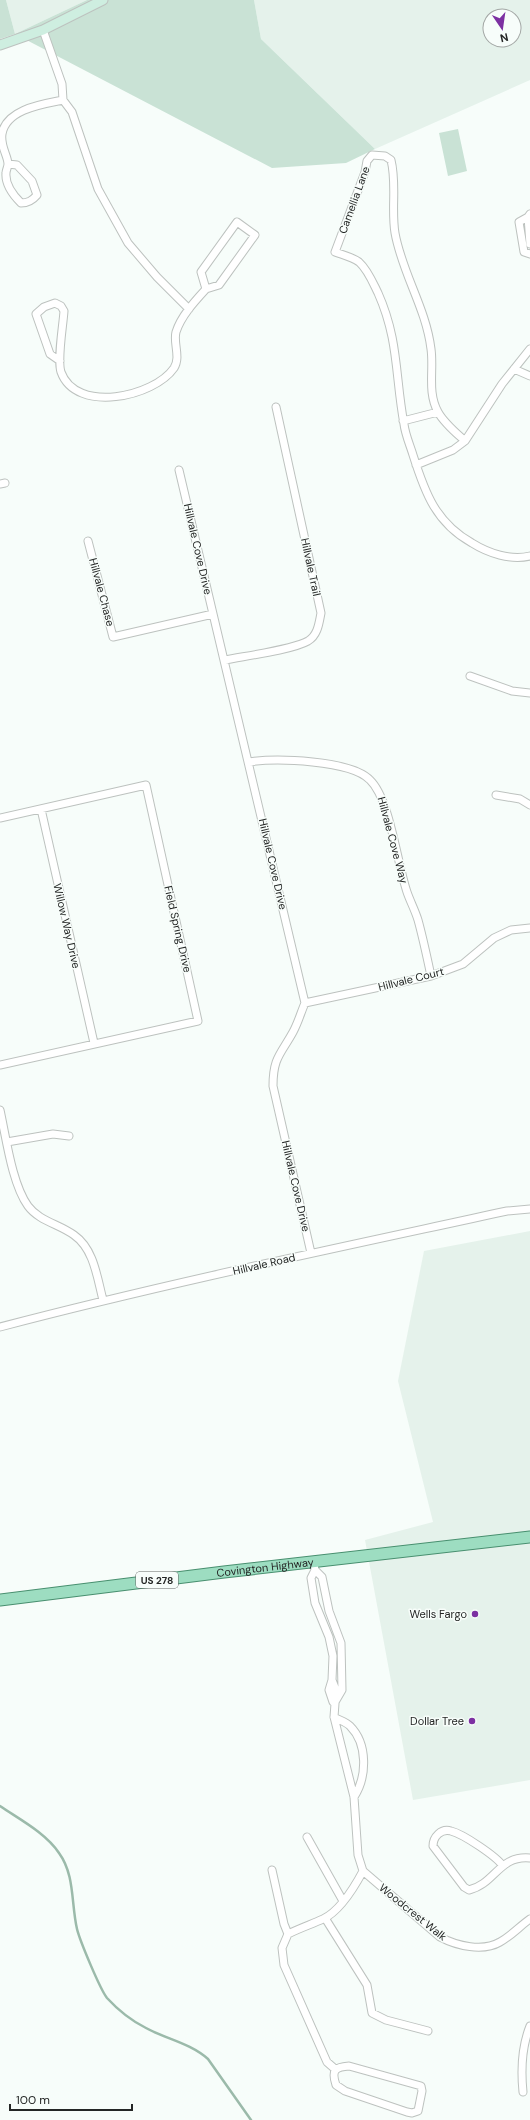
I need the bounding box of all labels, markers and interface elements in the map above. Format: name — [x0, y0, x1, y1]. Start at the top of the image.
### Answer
north arrow — [482, 8, 522, 48]
text: N — [499, 30, 510, 45]
street label: Camellia Lane — [335, 164, 373, 236]
street label: Hillvale Cove Drive — [181, 502, 215, 596]
street label: Hillvale Trail — [298, 537, 324, 597]
street label: Hillvale Chase — [86, 556, 118, 628]
street label: Hillvale Cove Way — [375, 795, 411, 885]
street label: Hillvale Cove Drive — [256, 817, 290, 911]
street label: Willow Way Drive — [50, 882, 84, 970]
street label: Field Spring Drive — [161, 884, 195, 974]
street label: Hillvale Court — [377, 964, 445, 994]
street label: Hillvale Cove Drive — [279, 1139, 313, 1233]
street label: Hillvale Road — [231, 1250, 297, 1278]
street label: Covington Highway — [216, 1555, 314, 1580]
road number: US 278 — [136, 1572, 178, 1588]
place label: Wells Fargo — [409, 1607, 467, 1621]
marker: Wells Fargo — [470, 1609, 480, 1619]
place label: Dollar Tree — [410, 1714, 464, 1728]
marker: Dollar Tree — [467, 1716, 477, 1726]
street label: Woodcrest Walk — [376, 1880, 450, 1944]
scale bar — [10, 2086, 132, 2112]
text: 100 m — [16, 2092, 50, 2108]

